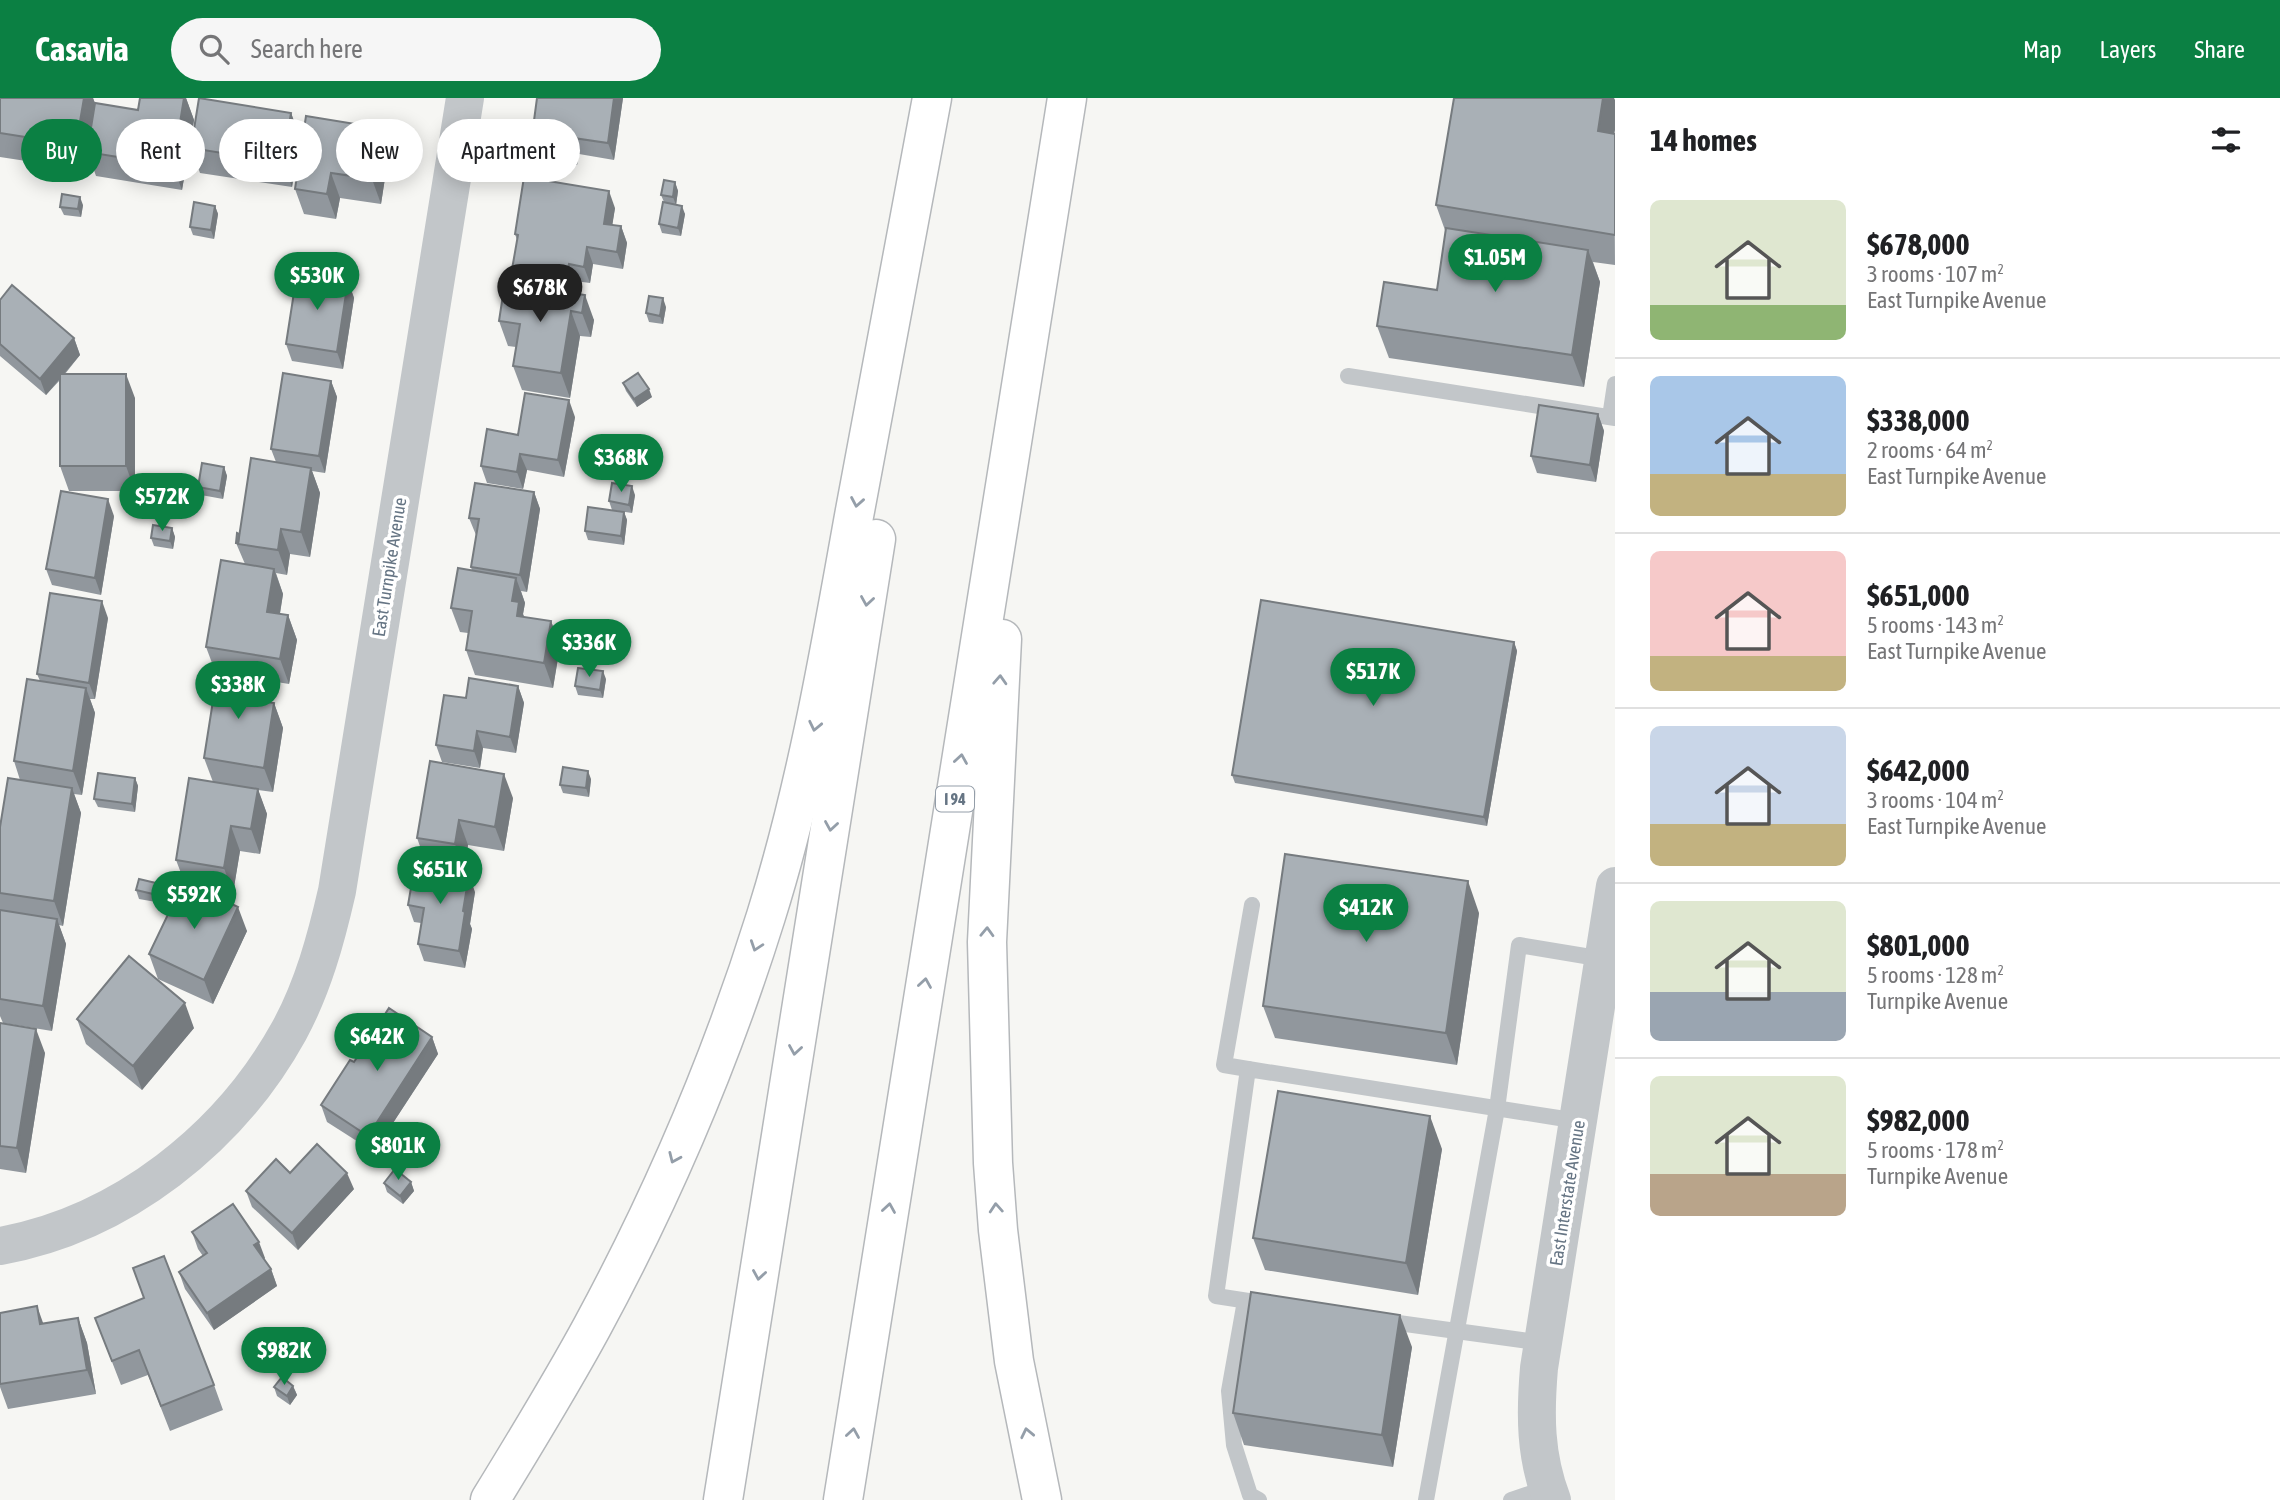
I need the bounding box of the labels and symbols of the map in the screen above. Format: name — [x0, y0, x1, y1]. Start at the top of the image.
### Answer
pin: $1.05M — [1438, 234, 1552, 294]
pin: $530K — [268, 252, 366, 312]
pin: $678K — [491, 264, 589, 324]
pin: $368K — [572, 434, 670, 494]
pin: $572K — [113, 474, 211, 533]
street label: East Turnpike Avenue — [368, 496, 410, 638]
one-way arrow — [850, 496, 865, 508]
one-way arrow — [859, 595, 874, 607]
pin: $336K — [540, 620, 638, 679]
pin: $517K — [1324, 648, 1422, 708]
pin: $338K — [189, 662, 287, 721]
one-way arrow — [993, 674, 1008, 685]
one-way arrow — [808, 720, 823, 732]
one-way arrow — [953, 753, 968, 765]
road number: I 94 — [936, 786, 974, 812]
one-way arrow — [824, 820, 839, 831]
pin: $651K — [391, 846, 489, 906]
pin: $592K — [145, 872, 243, 931]
pin: $412K — [1317, 884, 1415, 944]
one-way arrow — [980, 926, 995, 937]
one-way arrow — [750, 939, 764, 951]
one-way arrow — [917, 977, 932, 989]
pin: $642K — [328, 1014, 426, 1073]
one-way arrow — [788, 1044, 803, 1056]
street label: East Interstate Avenue — [1545, 1119, 1589, 1267]
pin: $801K — [349, 1122, 447, 1182]
one-way arrow — [668, 1151, 682, 1163]
one-way arrow — [881, 1202, 896, 1214]
one-way arrow — [989, 1202, 1004, 1213]
one-way arrow — [752, 1269, 767, 1281]
pin: $982K — [235, 1328, 333, 1387]
one-way arrow — [845, 1427, 860, 1439]
one-way arrow — [1021, 1427, 1036, 1439]

